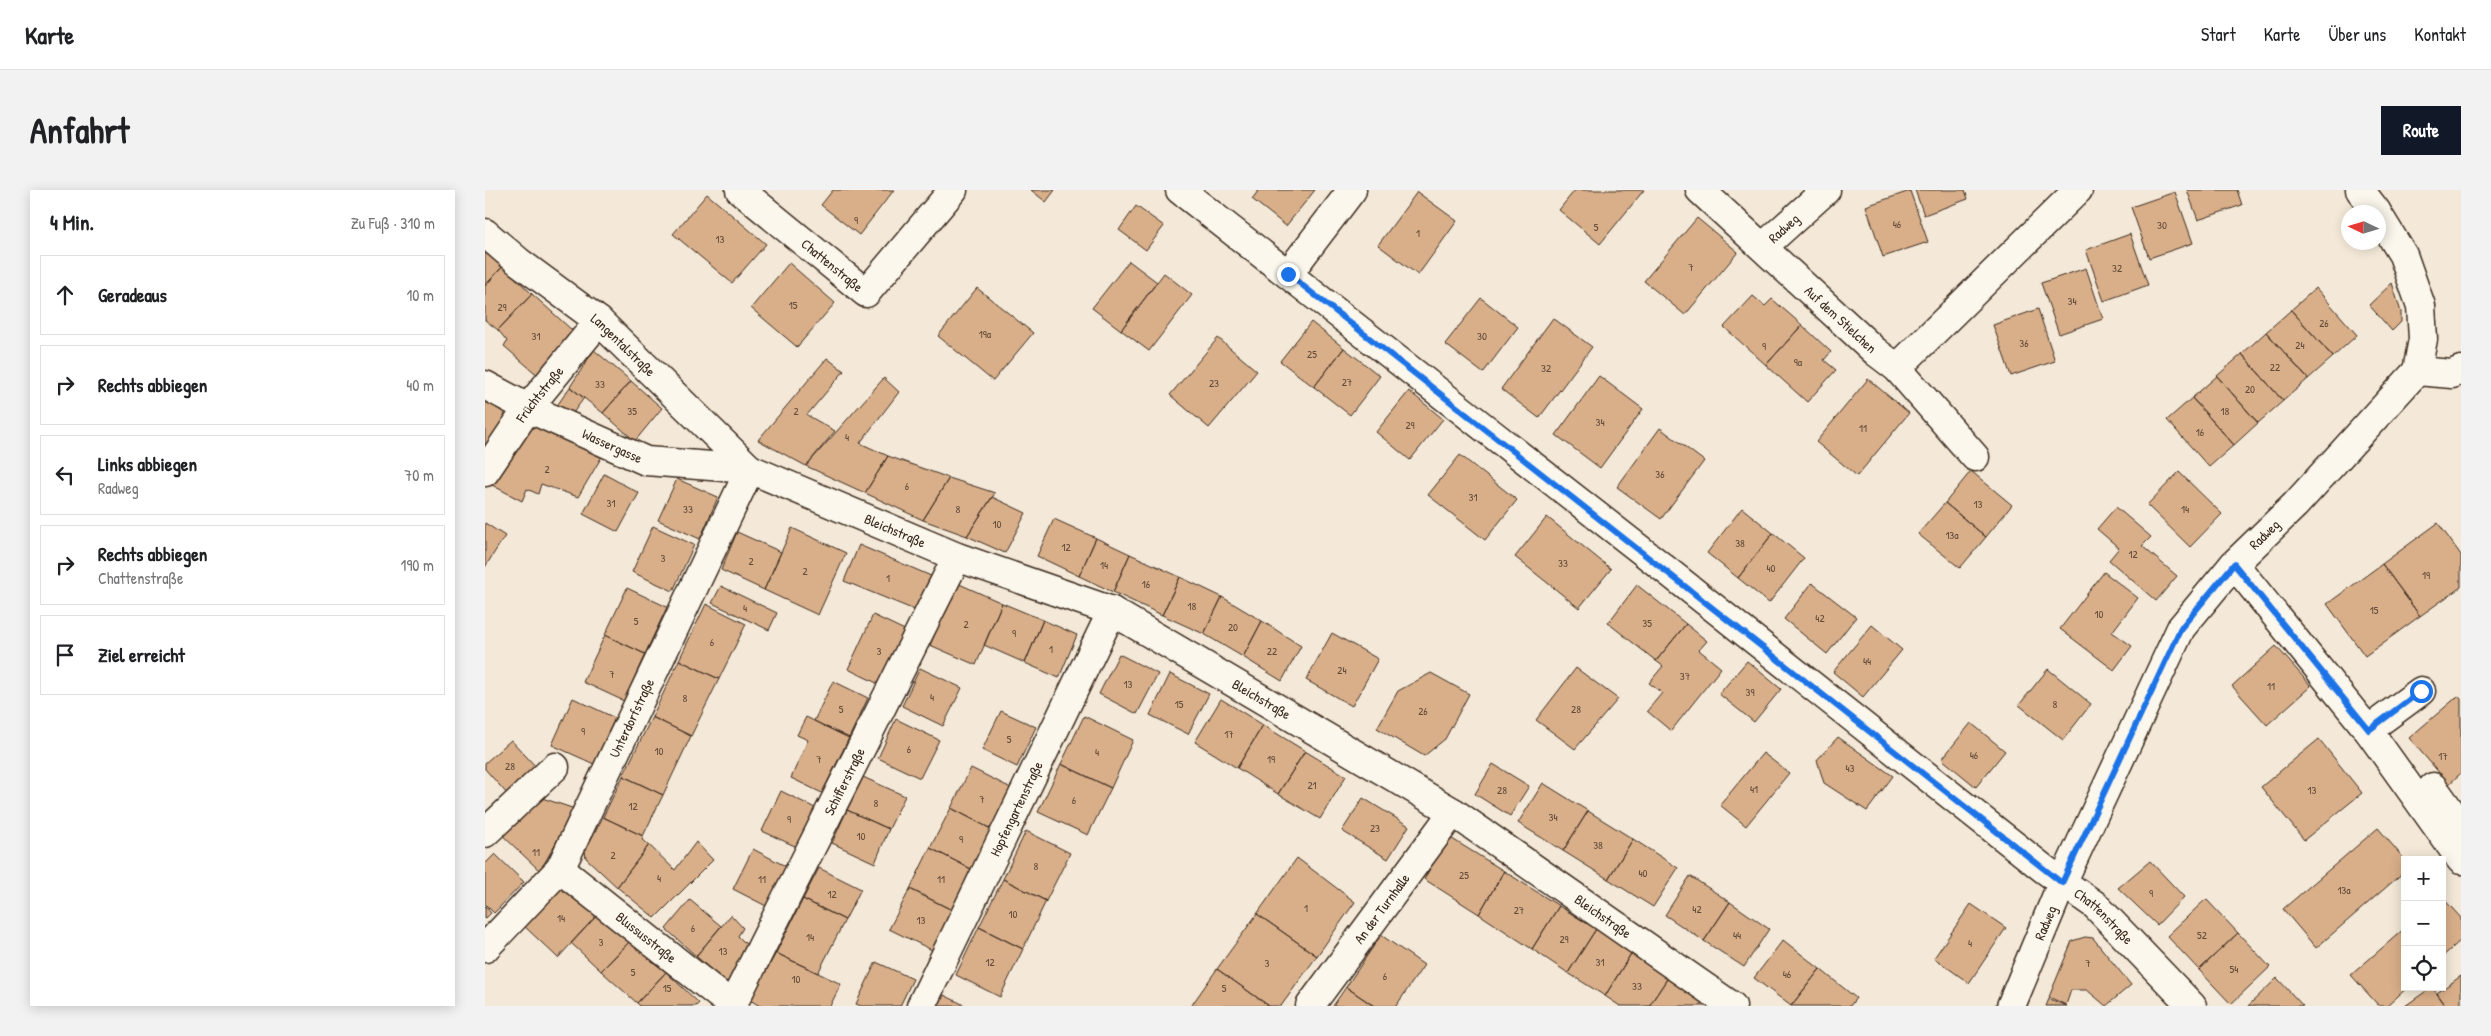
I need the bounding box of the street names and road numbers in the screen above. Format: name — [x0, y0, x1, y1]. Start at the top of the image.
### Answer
street label: Radweg — [1764, 209, 1804, 247]
street label: Chattenstraße — [798, 234, 868, 296]
street label: Auf dem Stielchen — [1801, 281, 1881, 357]
street label: Langentalstraße — [587, 308, 660, 381]
street label: Früchtstraße — [511, 362, 568, 427]
street label: Wassergasse — [579, 424, 646, 467]
street label: Bleichstraße — [862, 509, 929, 552]
street label: Radweg — [2245, 515, 2284, 553]
street label: Bleichstraße — [1229, 674, 1295, 724]
street label: Unterdorfstraße — [604, 675, 658, 761]
street label: Schifferstraße — [819, 744, 869, 818]
street label: Hopfengartenstraße — [985, 758, 1047, 859]
street label: An der Turnhalle — [1349, 869, 1414, 947]
street label: Chattenstraße — [2070, 883, 2138, 948]
street label: Bleichstraße — [1571, 890, 1636, 942]
street label: Radweg — [2029, 903, 2062, 943]
street label: Blussusstraße — [612, 907, 681, 967]

